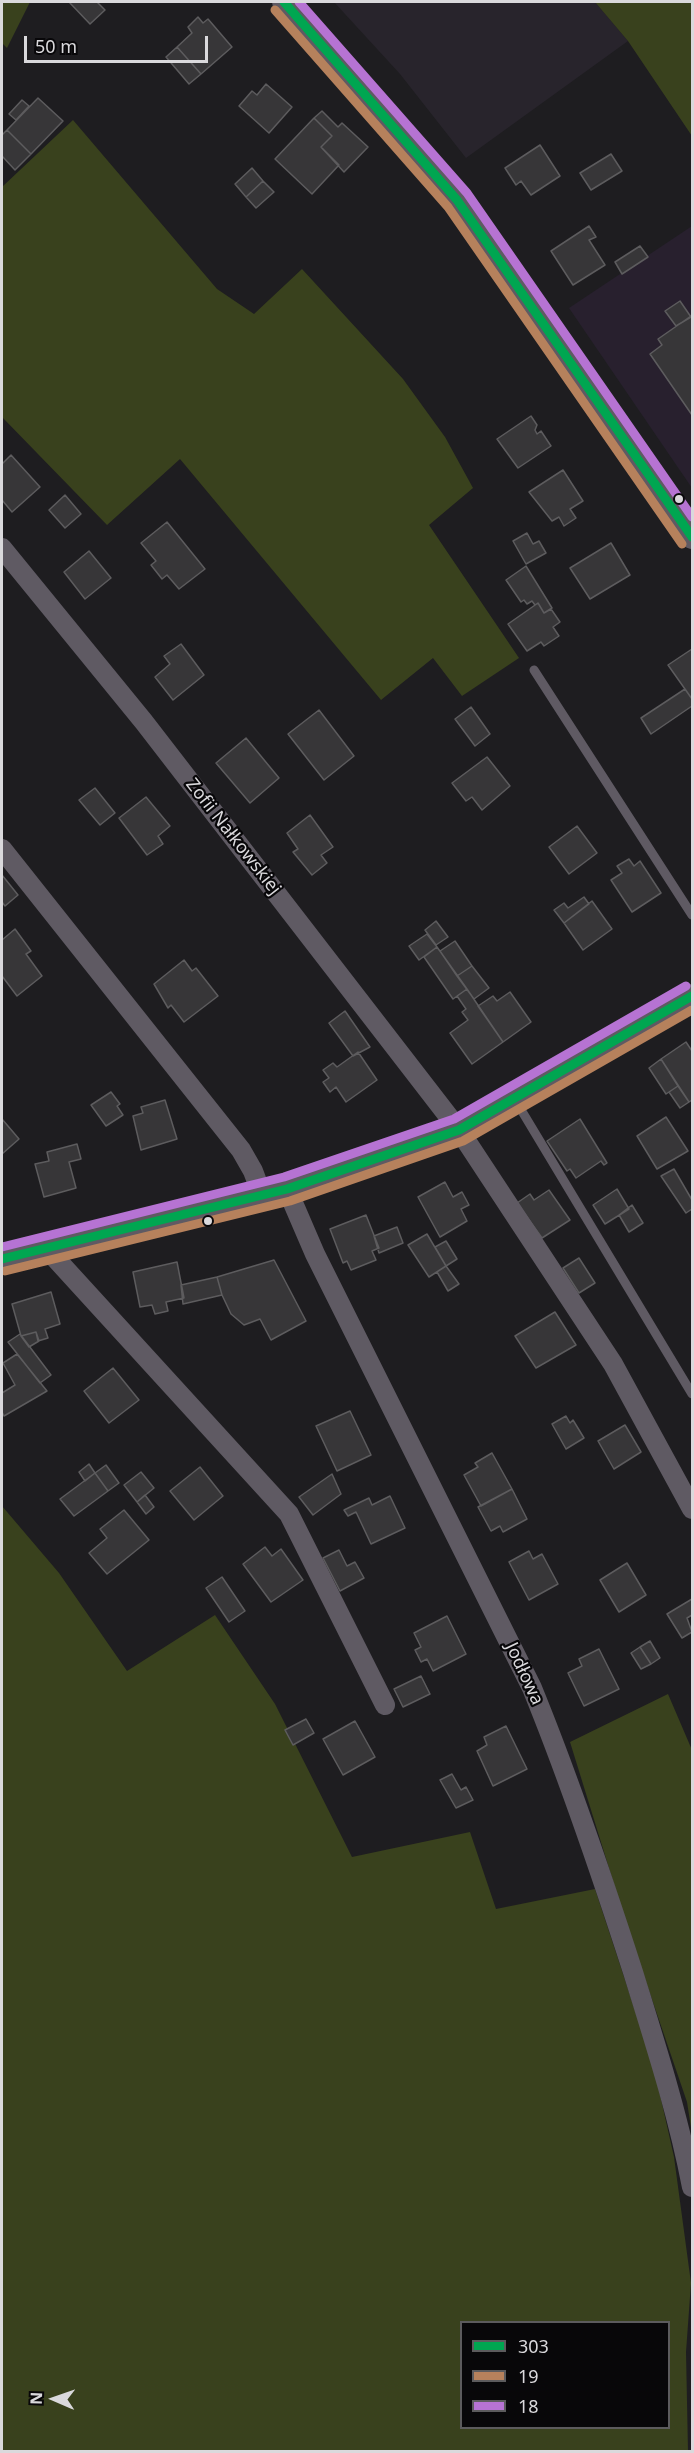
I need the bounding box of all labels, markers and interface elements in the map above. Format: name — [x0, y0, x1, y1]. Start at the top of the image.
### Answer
scale bar — [27, 24, 212, 62]
text: 50 m — [35, 34, 77, 58]
unlabelled marker — [673, 493, 685, 505]
street label: Zofii Nałkowskiej — [181, 775, 285, 899]
unlabelled marker — [202, 1215, 214, 1227]
street label: Jodłowa — [500, 1639, 548, 1709]
legend — [460, 2321, 670, 2429]
text: 303 — [518, 2334, 549, 2358]
text: 19 — [518, 2364, 539, 2388]
north arrow — [24, 2369, 84, 2429]
text: N — [25, 2391, 47, 2405]
text: 18 — [518, 2394, 539, 2418]

